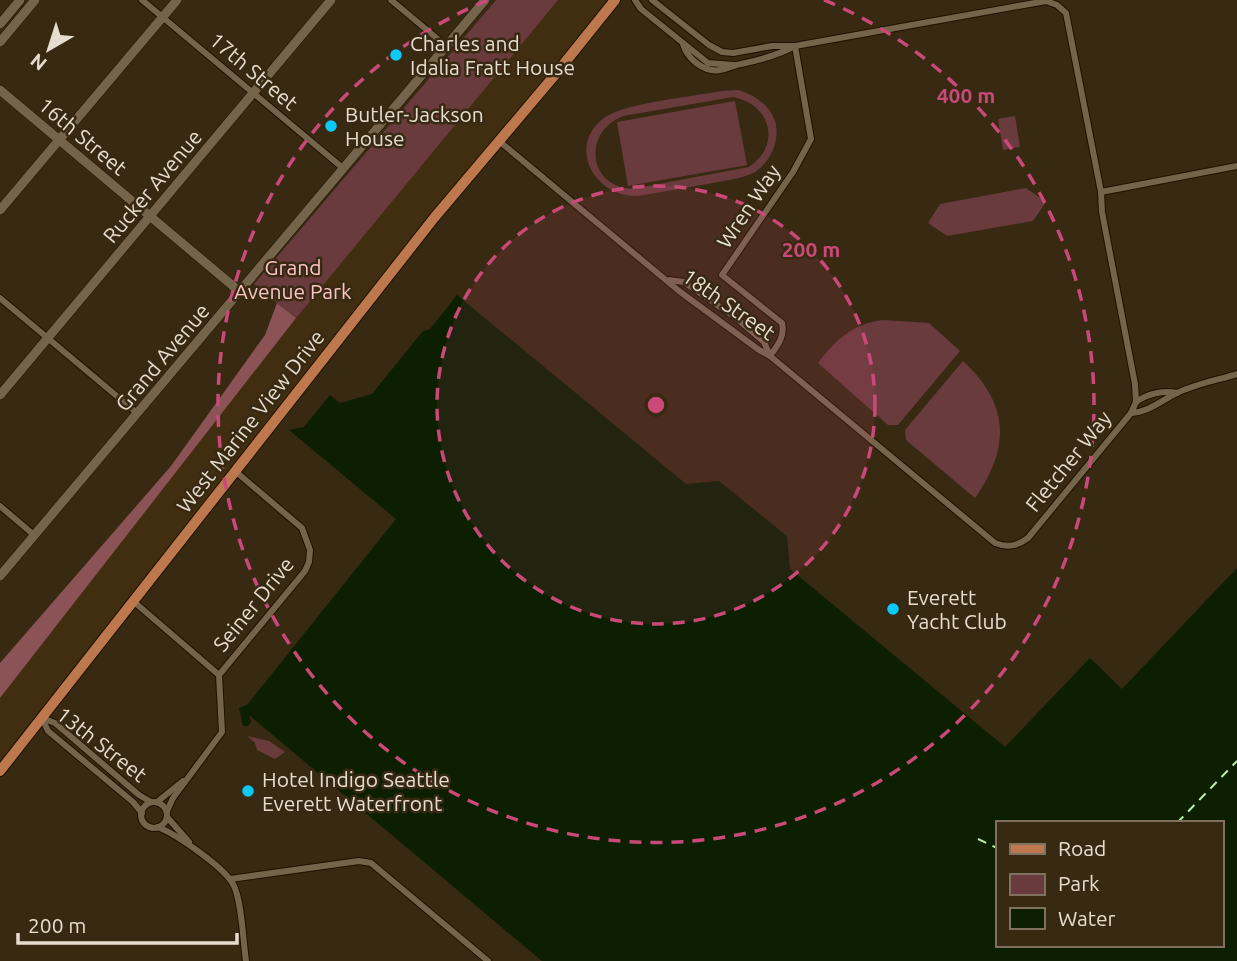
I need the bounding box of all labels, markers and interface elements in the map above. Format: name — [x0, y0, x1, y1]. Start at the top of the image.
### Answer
north arrow — [14, 14, 84, 84]
street label: 17th Street — [205, 27, 303, 115]
place label: Charles and Idalia Fratt House — [410, 31, 575, 79]
marker: Charles and Idalia Fratt House — [388, 47, 404, 63]
text: N — [26, 49, 51, 75]
text: 400 m — [937, 83, 995, 107]
street label: 16th Street — [34, 92, 132, 180]
place label: Butler-Jackson House — [345, 102, 484, 150]
marker: Butler-Jackson House — [323, 118, 339, 134]
street label: Rucker Avenue — [98, 125, 206, 247]
street label: Wren Way — [711, 160, 785, 252]
text: 200 m — [782, 237, 840, 261]
park label: Grand Avenue Park — [234, 255, 352, 303]
street label: 18th Street — [678, 263, 780, 345]
street label: Grand Avenue — [110, 299, 214, 415]
street label: West Marine View Drive — [171, 325, 329, 517]
centre of rings — [644, 393, 668, 417]
street label: Fletcher Way — [1020, 406, 1116, 516]
street label: Seiner Drive — [208, 552, 298, 656]
place label: Everett Yacht Club — [907, 585, 1007, 633]
marker: Everett Yacht Club — [885, 601, 901, 617]
street label: 13th Street — [52, 701, 152, 787]
place label: Hotel Indigo Seattle Everett Waterfront — [262, 767, 450, 815]
marker: Hotel Indigo Seattle Everett Waterfront — [240, 783, 256, 799]
legend — [996, 821, 1223, 947]
text: Road — [1058, 836, 1106, 860]
text: Park — [1058, 871, 1100, 895]
scale bar — [18, 902, 236, 946]
text: Water — [1058, 906, 1116, 930]
text: 200 m — [28, 913, 86, 937]

